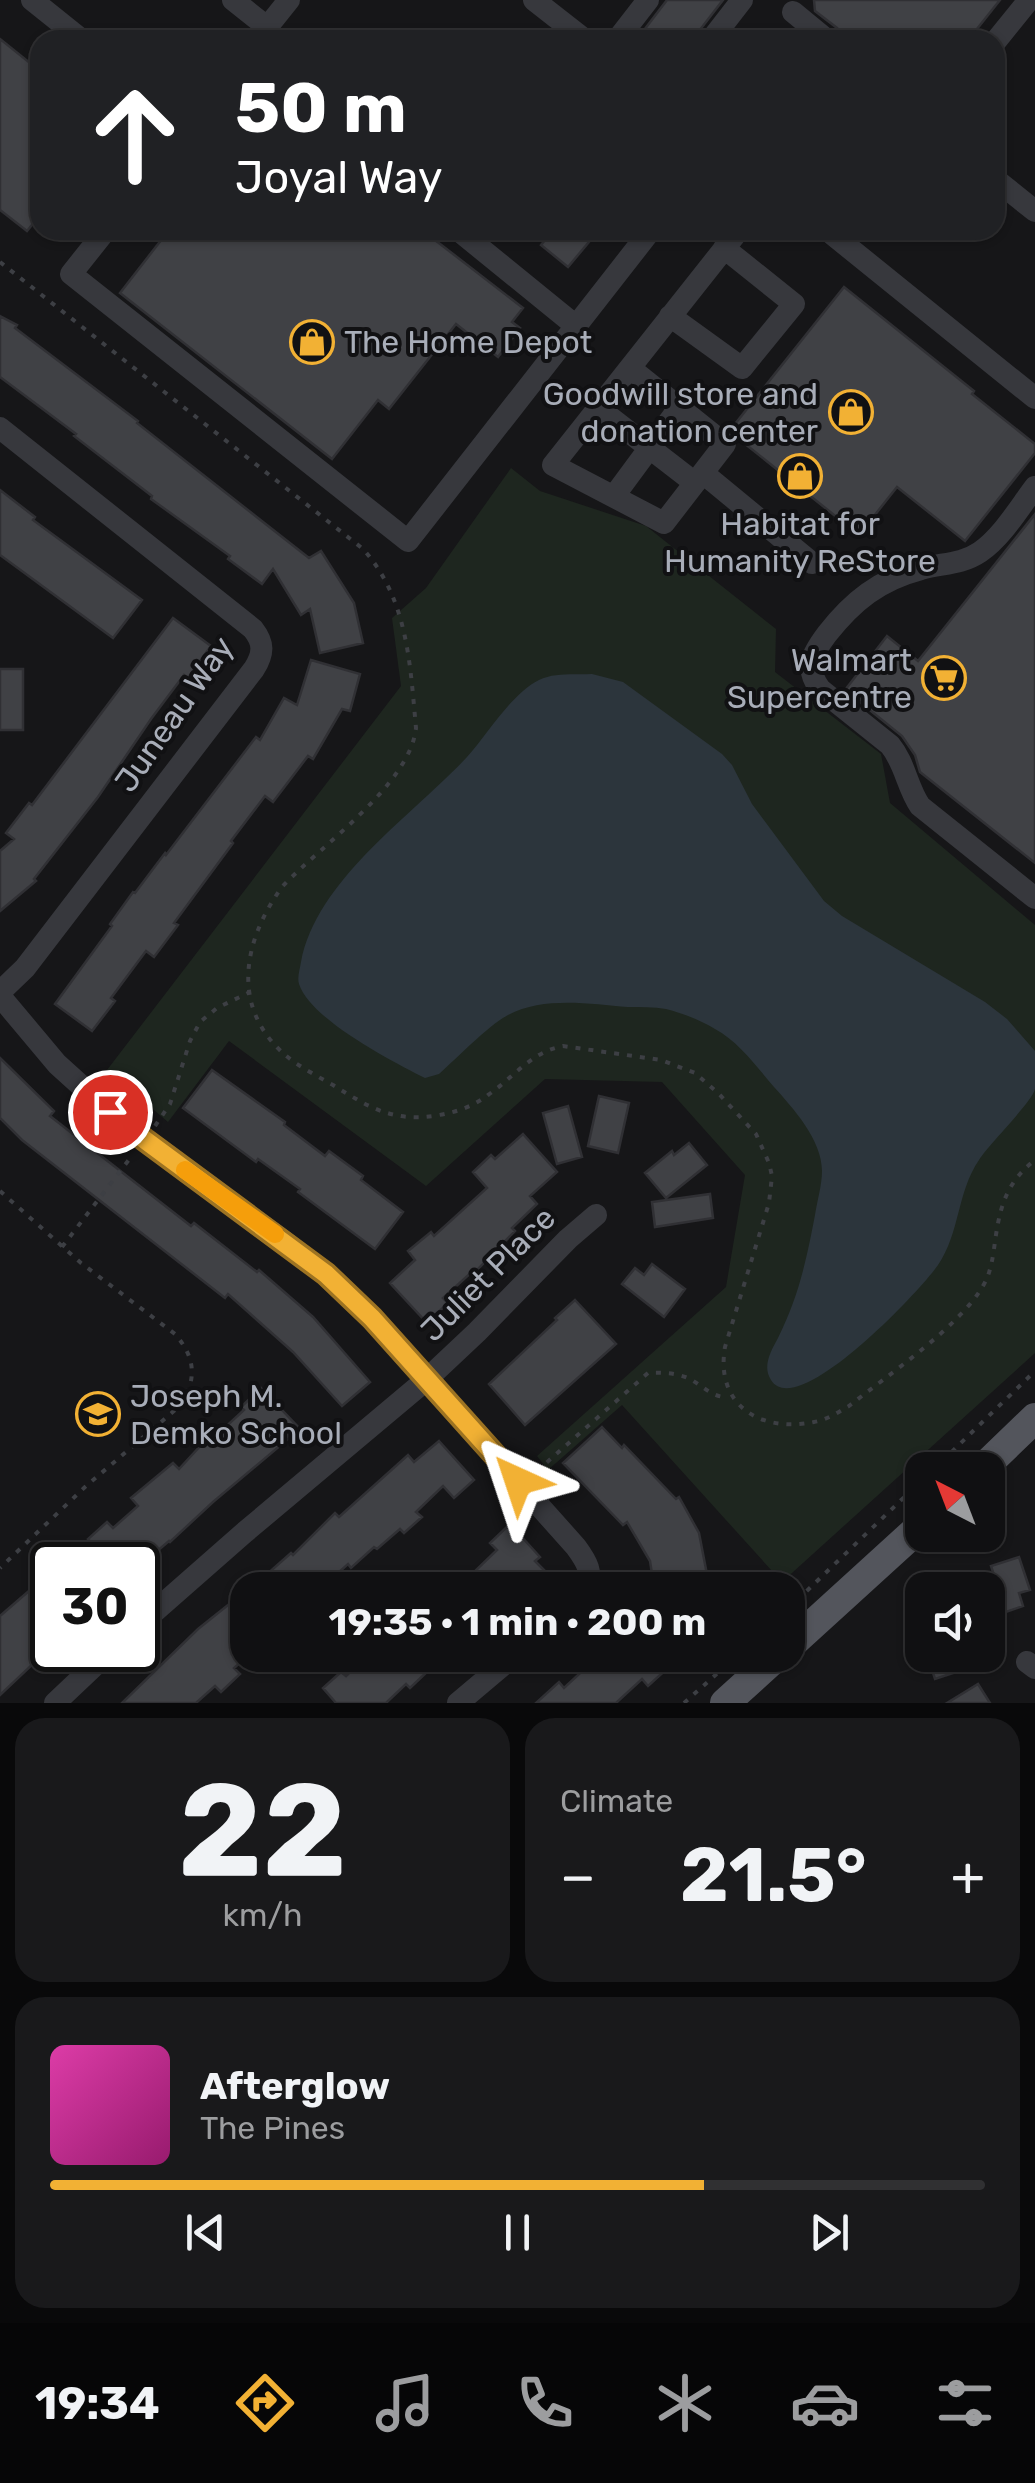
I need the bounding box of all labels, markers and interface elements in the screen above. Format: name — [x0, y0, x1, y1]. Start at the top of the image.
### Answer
text: 50 m — [235, 67, 407, 150]
icon: ahead — [70, 70, 200, 200]
text: Joyal Way — [235, 151, 443, 204]
shop icon: The Home Depot — [289, 319, 335, 365]
place label: The Home Depot — [344, 323, 592, 361]
place label: Goodwill store and donation center — [543, 375, 818, 450]
shop icon: Goodwill store and donation center — [828, 389, 874, 435]
shop icon: Habitat for Humanity ReStore — [777, 453, 823, 499]
place label: Habitat for Humanity ReStore — [664, 505, 936, 580]
street label: Juneau Way — [107, 629, 241, 799]
place label: Walmart Supercentre — [727, 641, 912, 716]
supermarket icon: Walmart Supercentre — [921, 655, 967, 701]
pin — [68, 1070, 153, 1155]
icon: arrive — [83, 1085, 138, 1140]
street label: Juliet Place — [413, 1199, 563, 1349]
place label: Joseph M. Demko School — [130, 1377, 342, 1452]
school or university icon: Joseph M. Demko School — [75, 1391, 121, 1437]
position arrow — [466, 1429, 570, 1533]
north arrow — [905, 1452, 1005, 1552]
map controls — [905, 1452, 1005, 1672]
speed limit sign: 30 — [30, 1542, 160, 1672]
button: sound — [905, 1572, 1005, 1672]
text: 19:35 · 1 min · 200 m — [329, 1599, 706, 1645]
text: 22 — [178, 1753, 347, 1908]
text: Climate — [560, 1782, 673, 1820]
text: 21.5° — [680, 1831, 867, 1920]
text: − — [560, 1844, 596, 1909]
text: + — [951, 1844, 985, 1909]
text: km/h — [223, 1896, 302, 1934]
text: Afterglow — [200, 2063, 390, 2109]
text: The Pines — [200, 2109, 345, 2147]
icon: previous — [178, 2205, 233, 2260]
icon: pause — [490, 2205, 545, 2260]
icon: next — [802, 2205, 857, 2260]
icon: directions — [230, 2368, 300, 2438]
icon: music — [370, 2368, 440, 2438]
icon: phone — [510, 2368, 580, 2438]
icon: climate — [650, 2368, 720, 2438]
icon: car — [790, 2368, 860, 2438]
icon: filters — [930, 2368, 1000, 2438]
text: 19:34 — [35, 2377, 160, 2430]

